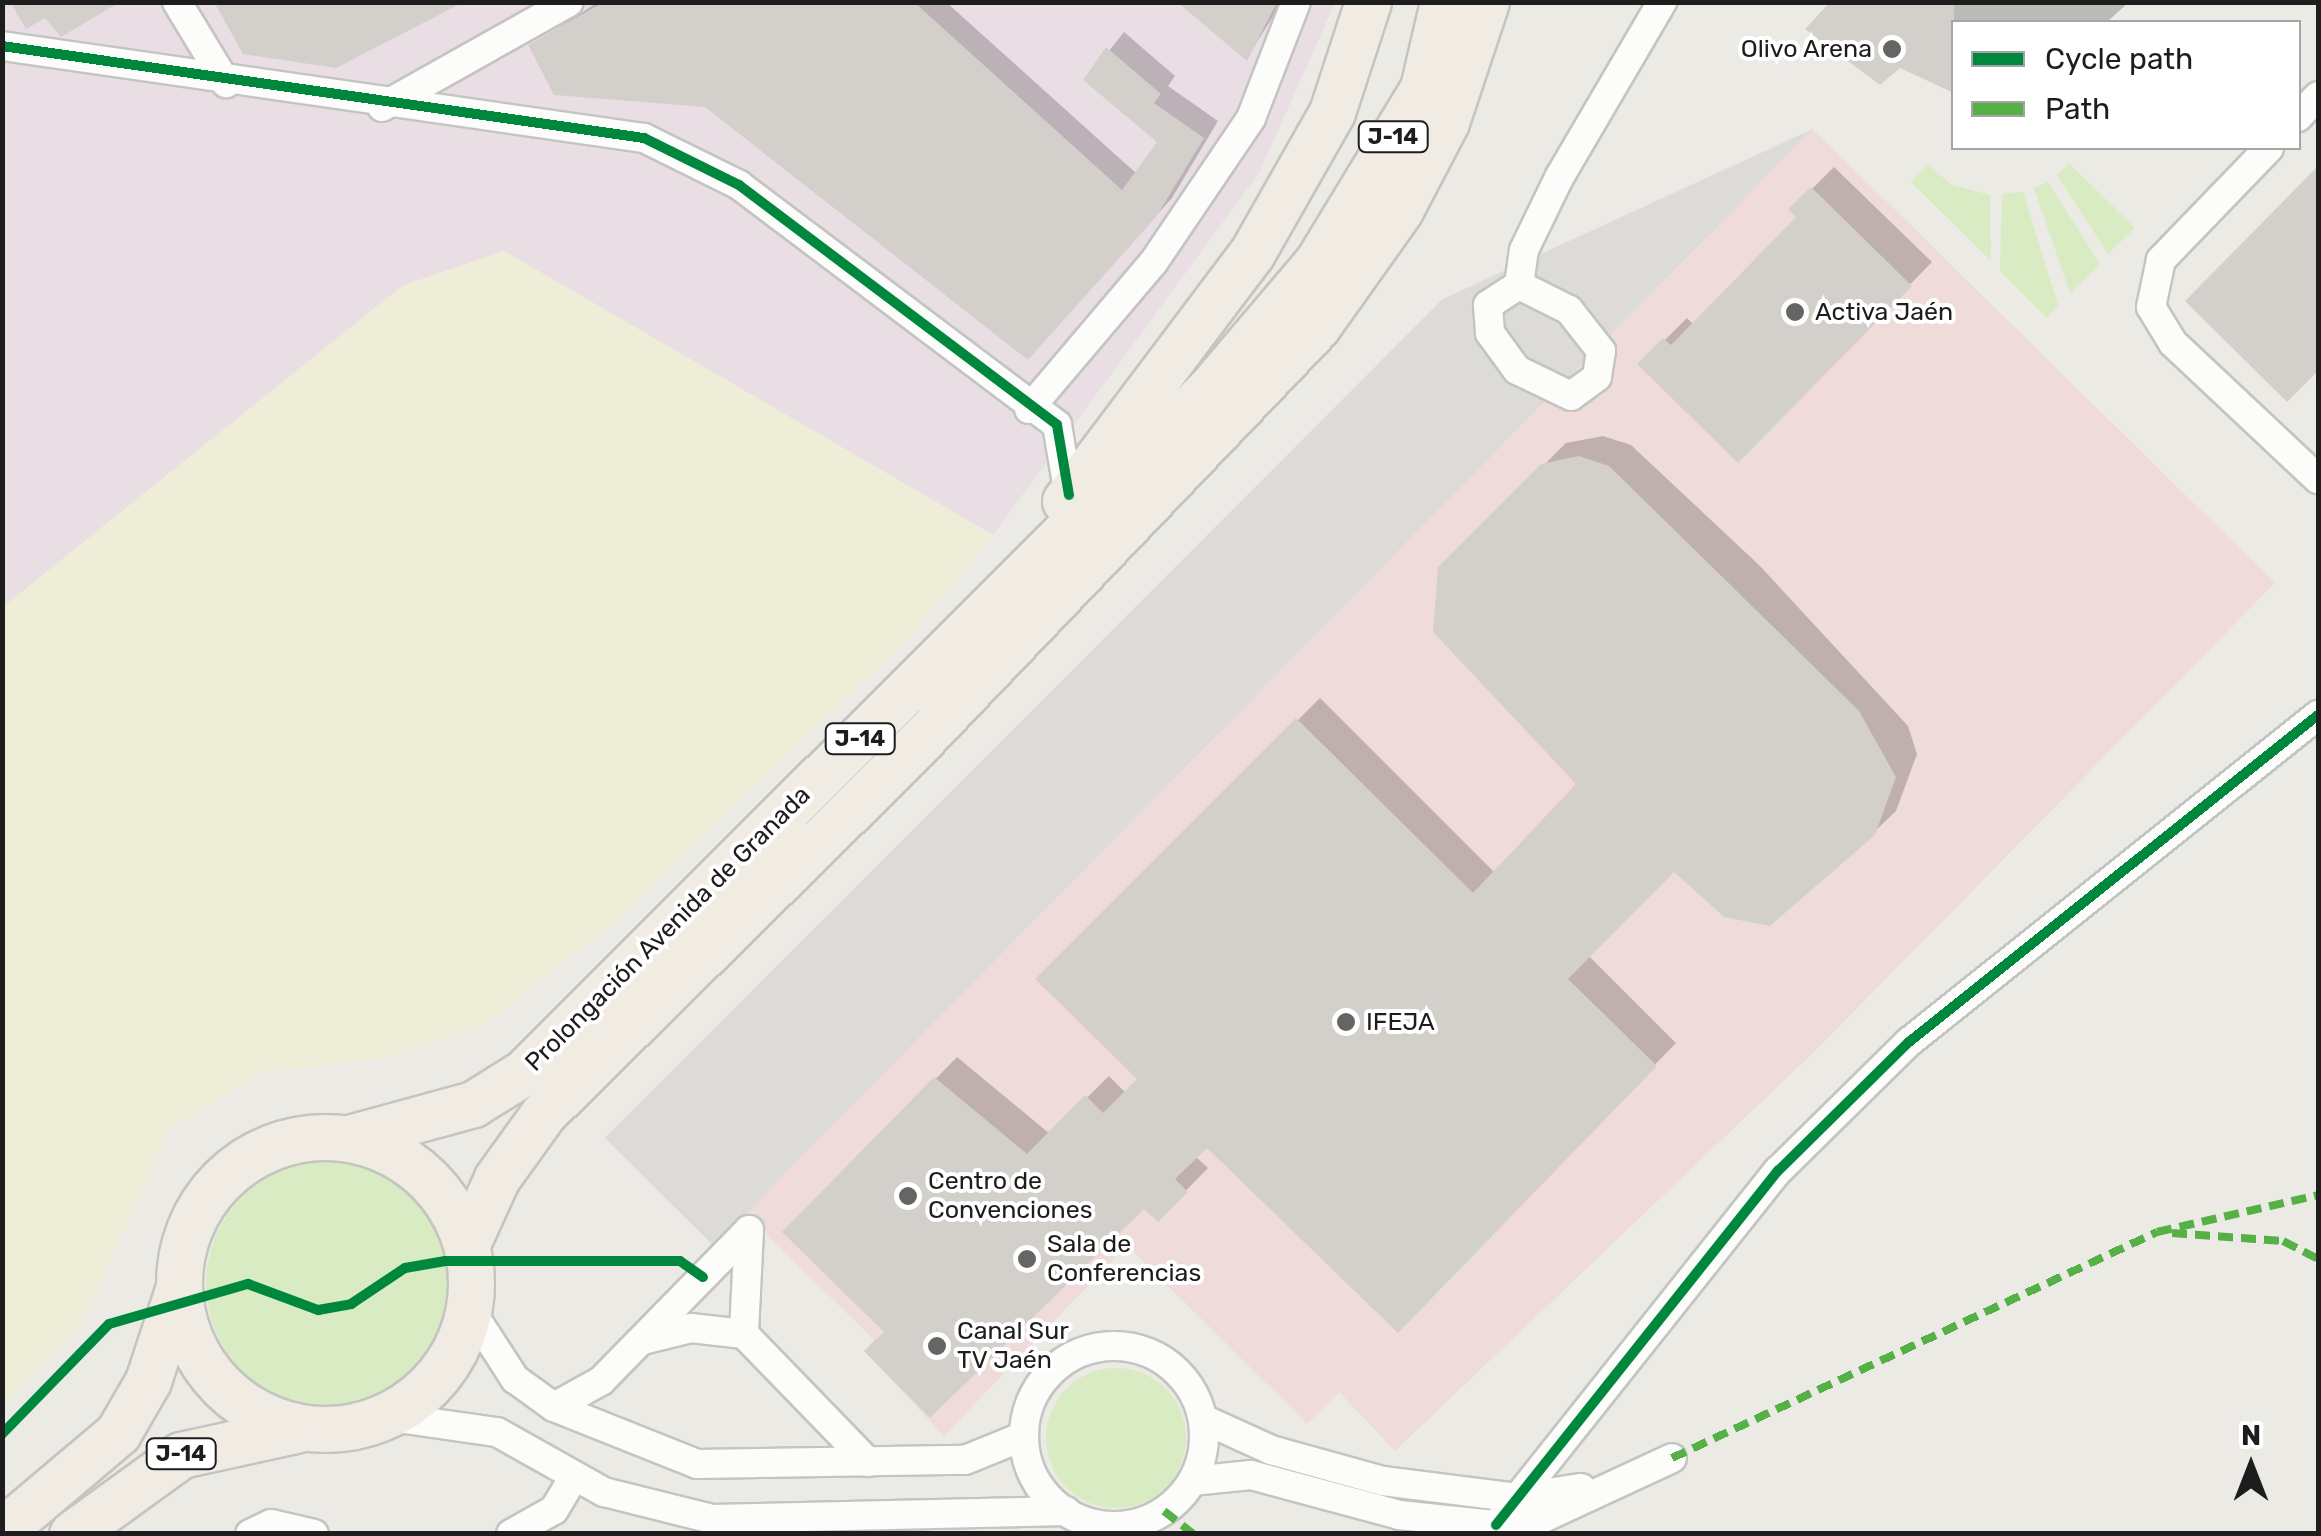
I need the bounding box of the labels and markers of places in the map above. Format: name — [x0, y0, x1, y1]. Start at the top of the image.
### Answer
place label: Olivo Arena — [1740, 34, 1872, 64]
marker: Olivo Arena — [1881, 38, 1903, 60]
place label: Activa Jaén — [1815, 297, 1953, 327]
marker: Activa Jaén — [1784, 301, 1806, 323]
place label: IFEJA — [1366, 1007, 1435, 1037]
marker: IFEJA — [1335, 1011, 1357, 1033]
place label: Centro de Convenciones — [928, 1167, 1092, 1226]
marker: Centro de Convenciones — [897, 1185, 919, 1207]
place label: Sala de Conferencias — [1047, 1230, 1201, 1289]
marker: Sala de Conferencias — [1016, 1248, 1038, 1270]
place label: Canal Sur TV Jaén — [957, 1317, 1069, 1376]
marker: Canal Sur TV Jaén — [926, 1335, 948, 1357]

